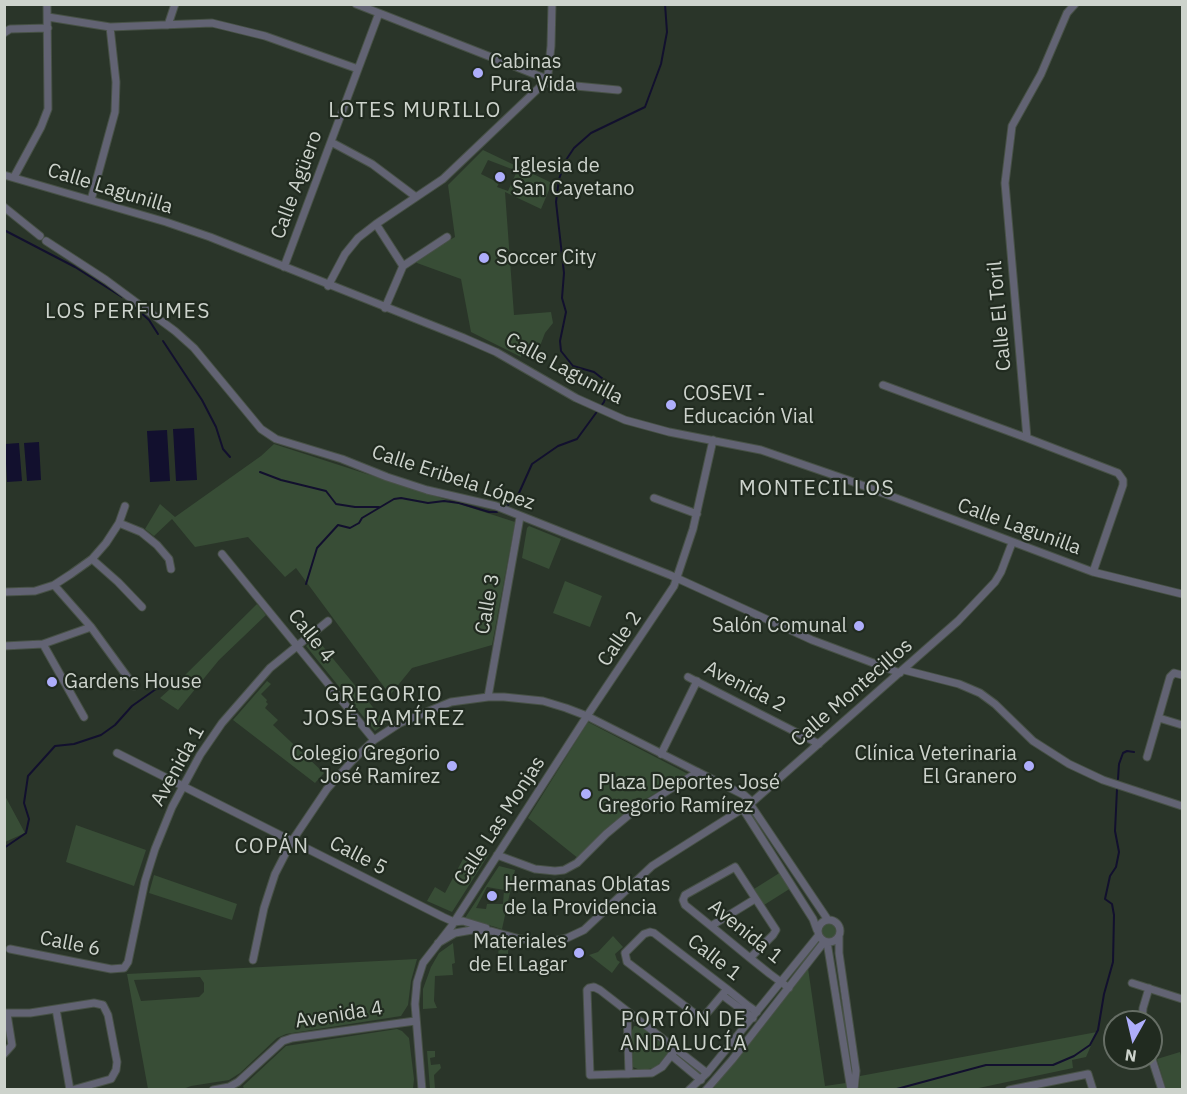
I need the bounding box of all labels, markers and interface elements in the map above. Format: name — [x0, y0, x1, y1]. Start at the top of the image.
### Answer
place label: Cabinas Pura Vida — [490, 50, 576, 97]
marker: Cabinas Pura Vida — [471, 66, 485, 80]
district label: LOTES MURILLO — [328, 98, 502, 124]
street label: Calle Agüero — [266, 127, 328, 243]
place label: Iglesia de San Cayetano — [512, 154, 634, 201]
street label: Calle Lagunilla — [44, 159, 176, 219]
marker: Iglesia de San Cayetano — [493, 170, 507, 184]
place label: Soccer City — [496, 246, 596, 270]
marker: Soccer City — [477, 251, 491, 265]
street label: Calle El Toril — [983, 260, 1017, 372]
district label: LOS PERFUMES — [45, 299, 211, 325]
street label: Calle Lagunilla — [501, 328, 627, 410]
place label: COSEVI - Educación Vial — [683, 382, 814, 429]
marker: COSEVI - Educación Vial — [664, 398, 678, 412]
street label: Calle Eribela López — [369, 440, 537, 516]
district label: MONTECILLOS — [739, 476, 895, 502]
street label: Calle Lagunilla — [954, 494, 1084, 560]
street label: Calle 3 — [471, 572, 505, 636]
street label: Calle 4 — [282, 605, 340, 667]
street label: Calle 2 — [593, 607, 647, 671]
place label: Salón Comunal — [712, 614, 847, 638]
marker: Salón Comunal — [852, 619, 866, 633]
street label: Calle Montecillos — [786, 634, 918, 752]
street label: Avenida 2 — [700, 656, 790, 718]
place label: Gardens House — [64, 670, 202, 694]
marker: Gardens House — [45, 675, 59, 689]
district label: GREGORIO JOSÉ RAMÍREZ — [302, 682, 466, 732]
street label: Avenida 1 — [146, 722, 210, 810]
place label: Colegio Gregorio José Ramírez — [291, 742, 440, 789]
place label: Clínica Veterinaria El Granero — [854, 742, 1017, 789]
street label: Calle Las Monjas — [449, 752, 551, 890]
marker: Colegio Gregorio José Ramírez — [445, 759, 459, 773]
marker: Clínica Veterinaria El Granero — [1022, 759, 1036, 773]
place label: Plaza Deportes José Gregorio Ramírez — [598, 771, 780, 818]
marker: Plaza Deportes José Gregorio Ramírez — [579, 787, 593, 801]
street label: Calle 5 — [325, 831, 391, 881]
district label: COPÁN — [234, 834, 310, 860]
place label: Hermanas Oblatas de la Providencia — [504, 873, 670, 920]
marker: Hermanas Oblatas de la Providencia — [485, 889, 499, 903]
street label: Avenida 1 — [703, 895, 787, 969]
street label: Calle 6 — [37, 926, 103, 962]
place label: Materiales de El Lagar — [469, 930, 567, 977]
street label: Calle 1 — [682, 930, 746, 986]
marker: Materiales de El Lagar — [572, 946, 586, 960]
street label: Avenida 4 — [293, 996, 385, 1034]
district label: PORTÓN DE ANDALUCÍA — [620, 1007, 748, 1057]
north arrow — [1103, 1010, 1163, 1070]
text: N — [1124, 1045, 1138, 1067]

